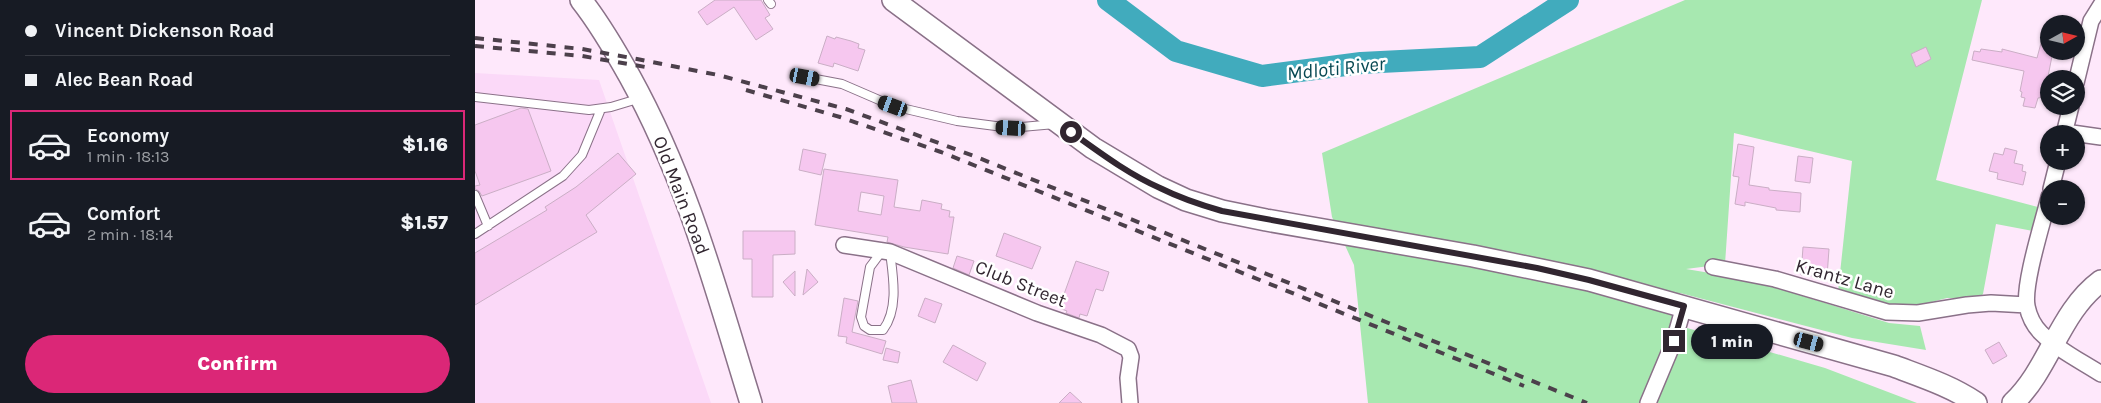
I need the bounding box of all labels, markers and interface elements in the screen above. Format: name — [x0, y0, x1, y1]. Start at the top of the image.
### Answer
north arrow — [2040, 15, 2085, 60]
map controls — [2040, 15, 2085, 225]
text: Vincent Dickenson Road — [55, 20, 274, 42]
water label: Mdloti River — [1286, 52, 1388, 85]
car — [788, 67, 821, 87]
text: Alec Bean Road — [55, 69, 194, 91]
button: layers — [2040, 70, 2085, 115]
car — [876, 94, 909, 118]
car — [995, 120, 1026, 136]
route start — [1060, 121, 1082, 143]
icon: car — [27, 123, 72, 168]
text: Economy — [87, 125, 169, 147]
button: + — [2040, 125, 2085, 170]
street label: Old Main Road — [648, 133, 714, 258]
text: $1.16 — [402, 134, 448, 156]
text: 1 min · 18:13 — [87, 147, 169, 166]
button: − — [2040, 180, 2085, 225]
icon: car — [27, 201, 72, 246]
text: Comfort — [87, 203, 161, 225]
text: $1.57 — [400, 212, 448, 234]
text: 2 min · 18:14 — [87, 225, 173, 244]
street label: Krantz Lane — [1793, 254, 1897, 304]
street label: Club Street — [972, 256, 1069, 312]
callout: 1 min — [1691, 324, 1774, 358]
route end — [1663, 330, 1685, 352]
car — [1792, 331, 1825, 353]
text: 1 min — [1711, 332, 1753, 351]
button: Confirm — [25, 335, 450, 393]

